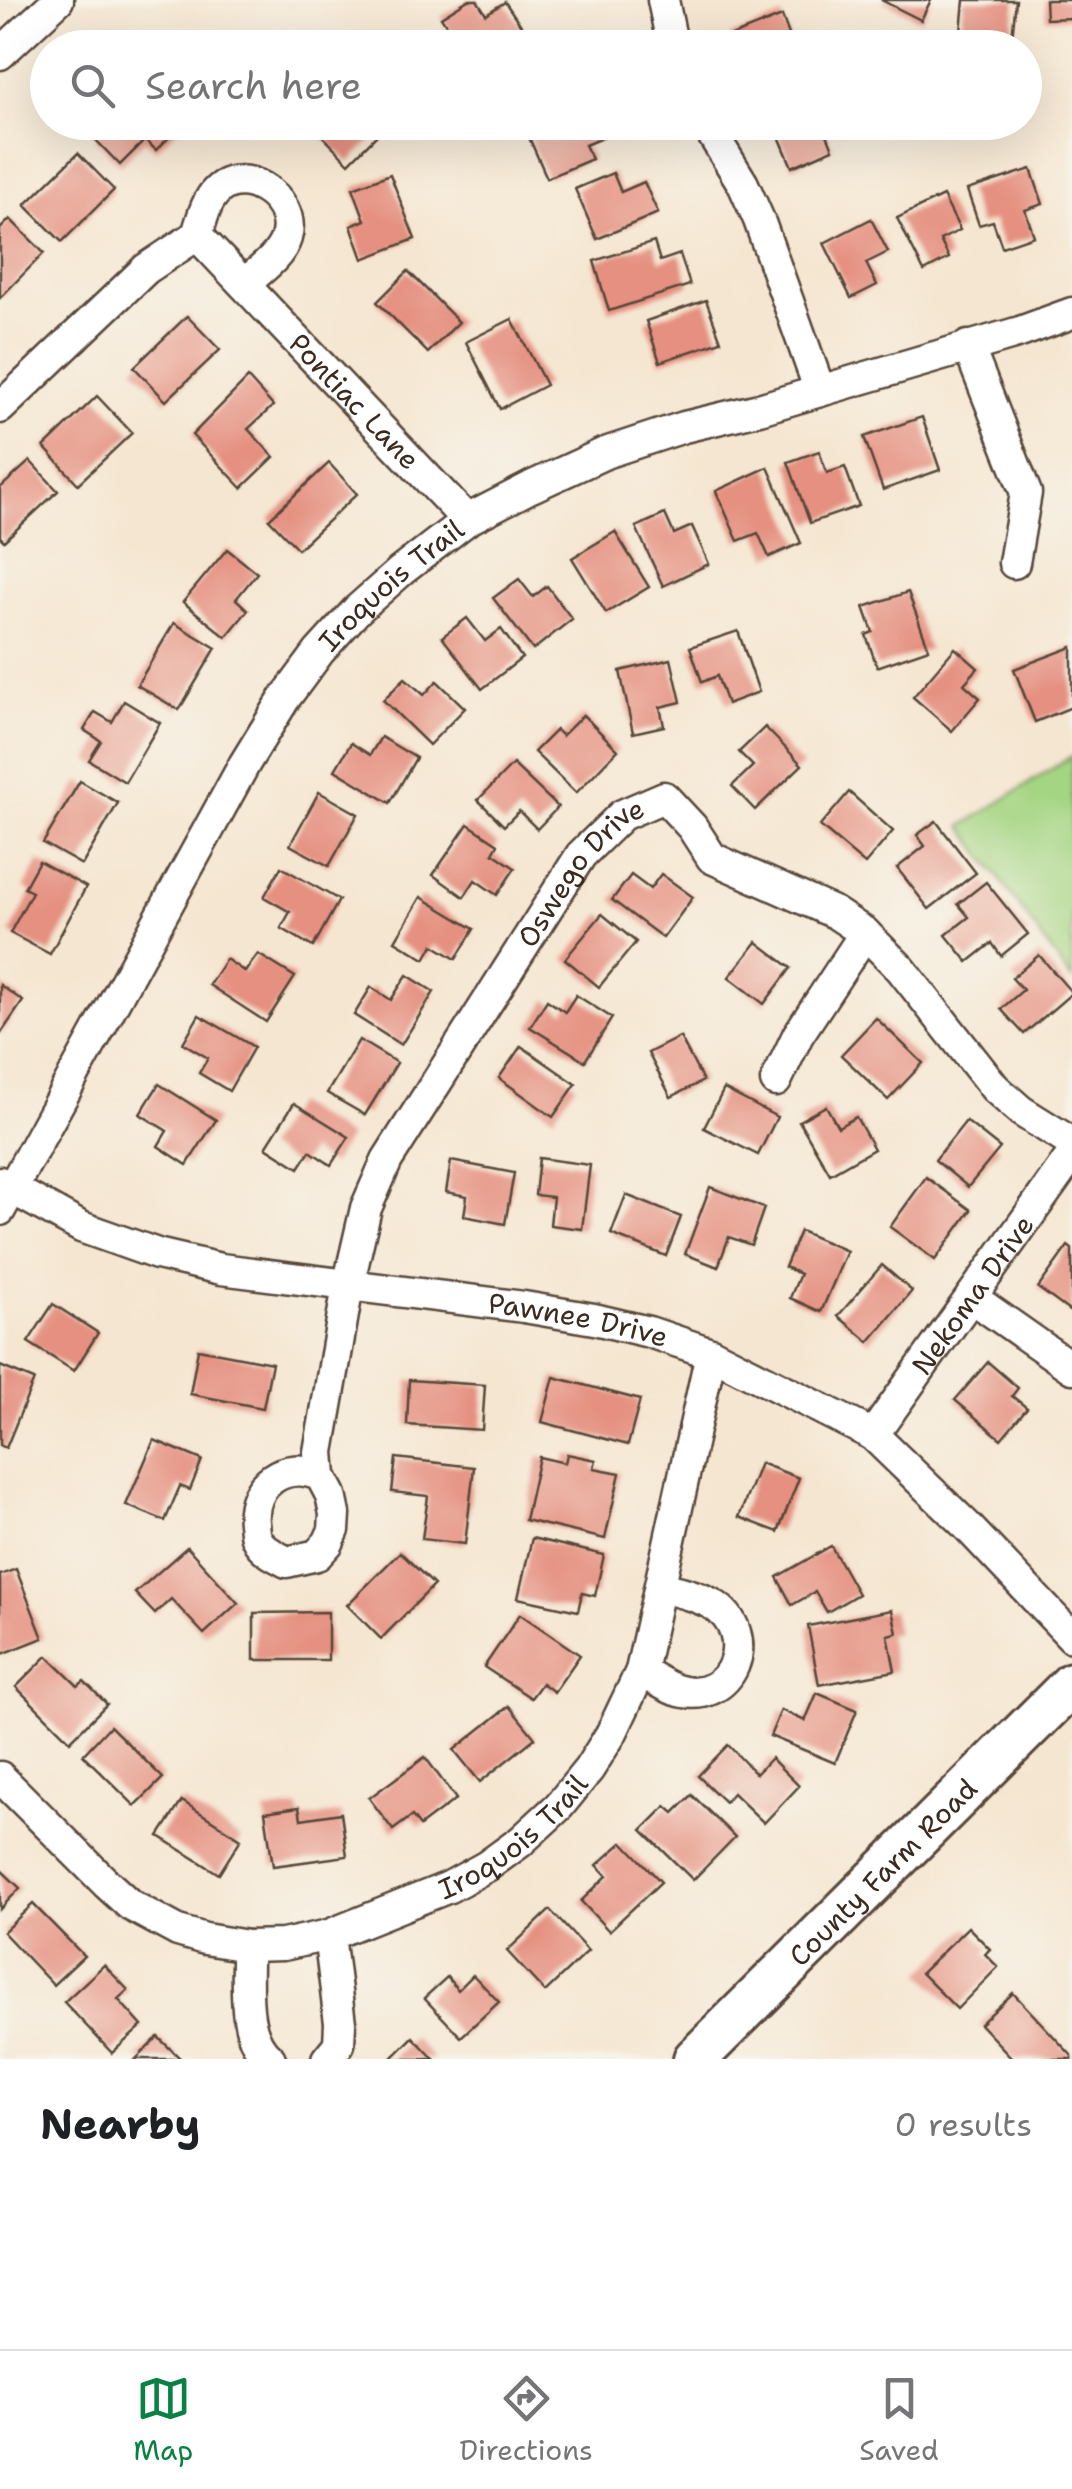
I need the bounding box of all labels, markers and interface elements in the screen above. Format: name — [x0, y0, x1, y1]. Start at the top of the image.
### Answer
search box — [30, 30, 1042, 140]
icon: search — [65, 58, 120, 113]
text: Search here — [145, 60, 362, 111]
street label: Pontiac Lane — [281, 325, 428, 478]
street label: Iroquois Trail — [310, 510, 472, 659]
street label: Oswego Drive — [508, 789, 650, 954]
street label: Nekoma Drive — [903, 1207, 1043, 1382]
street label: Pawnee Drive — [486, 1284, 673, 1356]
street label: Iroquois Trail — [433, 1766, 597, 1908]
street label: County Farm Road — [780, 1770, 985, 1974]
text: Nearby — [40, 2096, 200, 2152]
text: 0 results — [895, 2103, 1032, 2146]
tab: Map — [133, 2371, 193, 2469]
tab: Directions — [460, 2371, 593, 2469]
tab: Saved — [859, 2371, 939, 2469]

